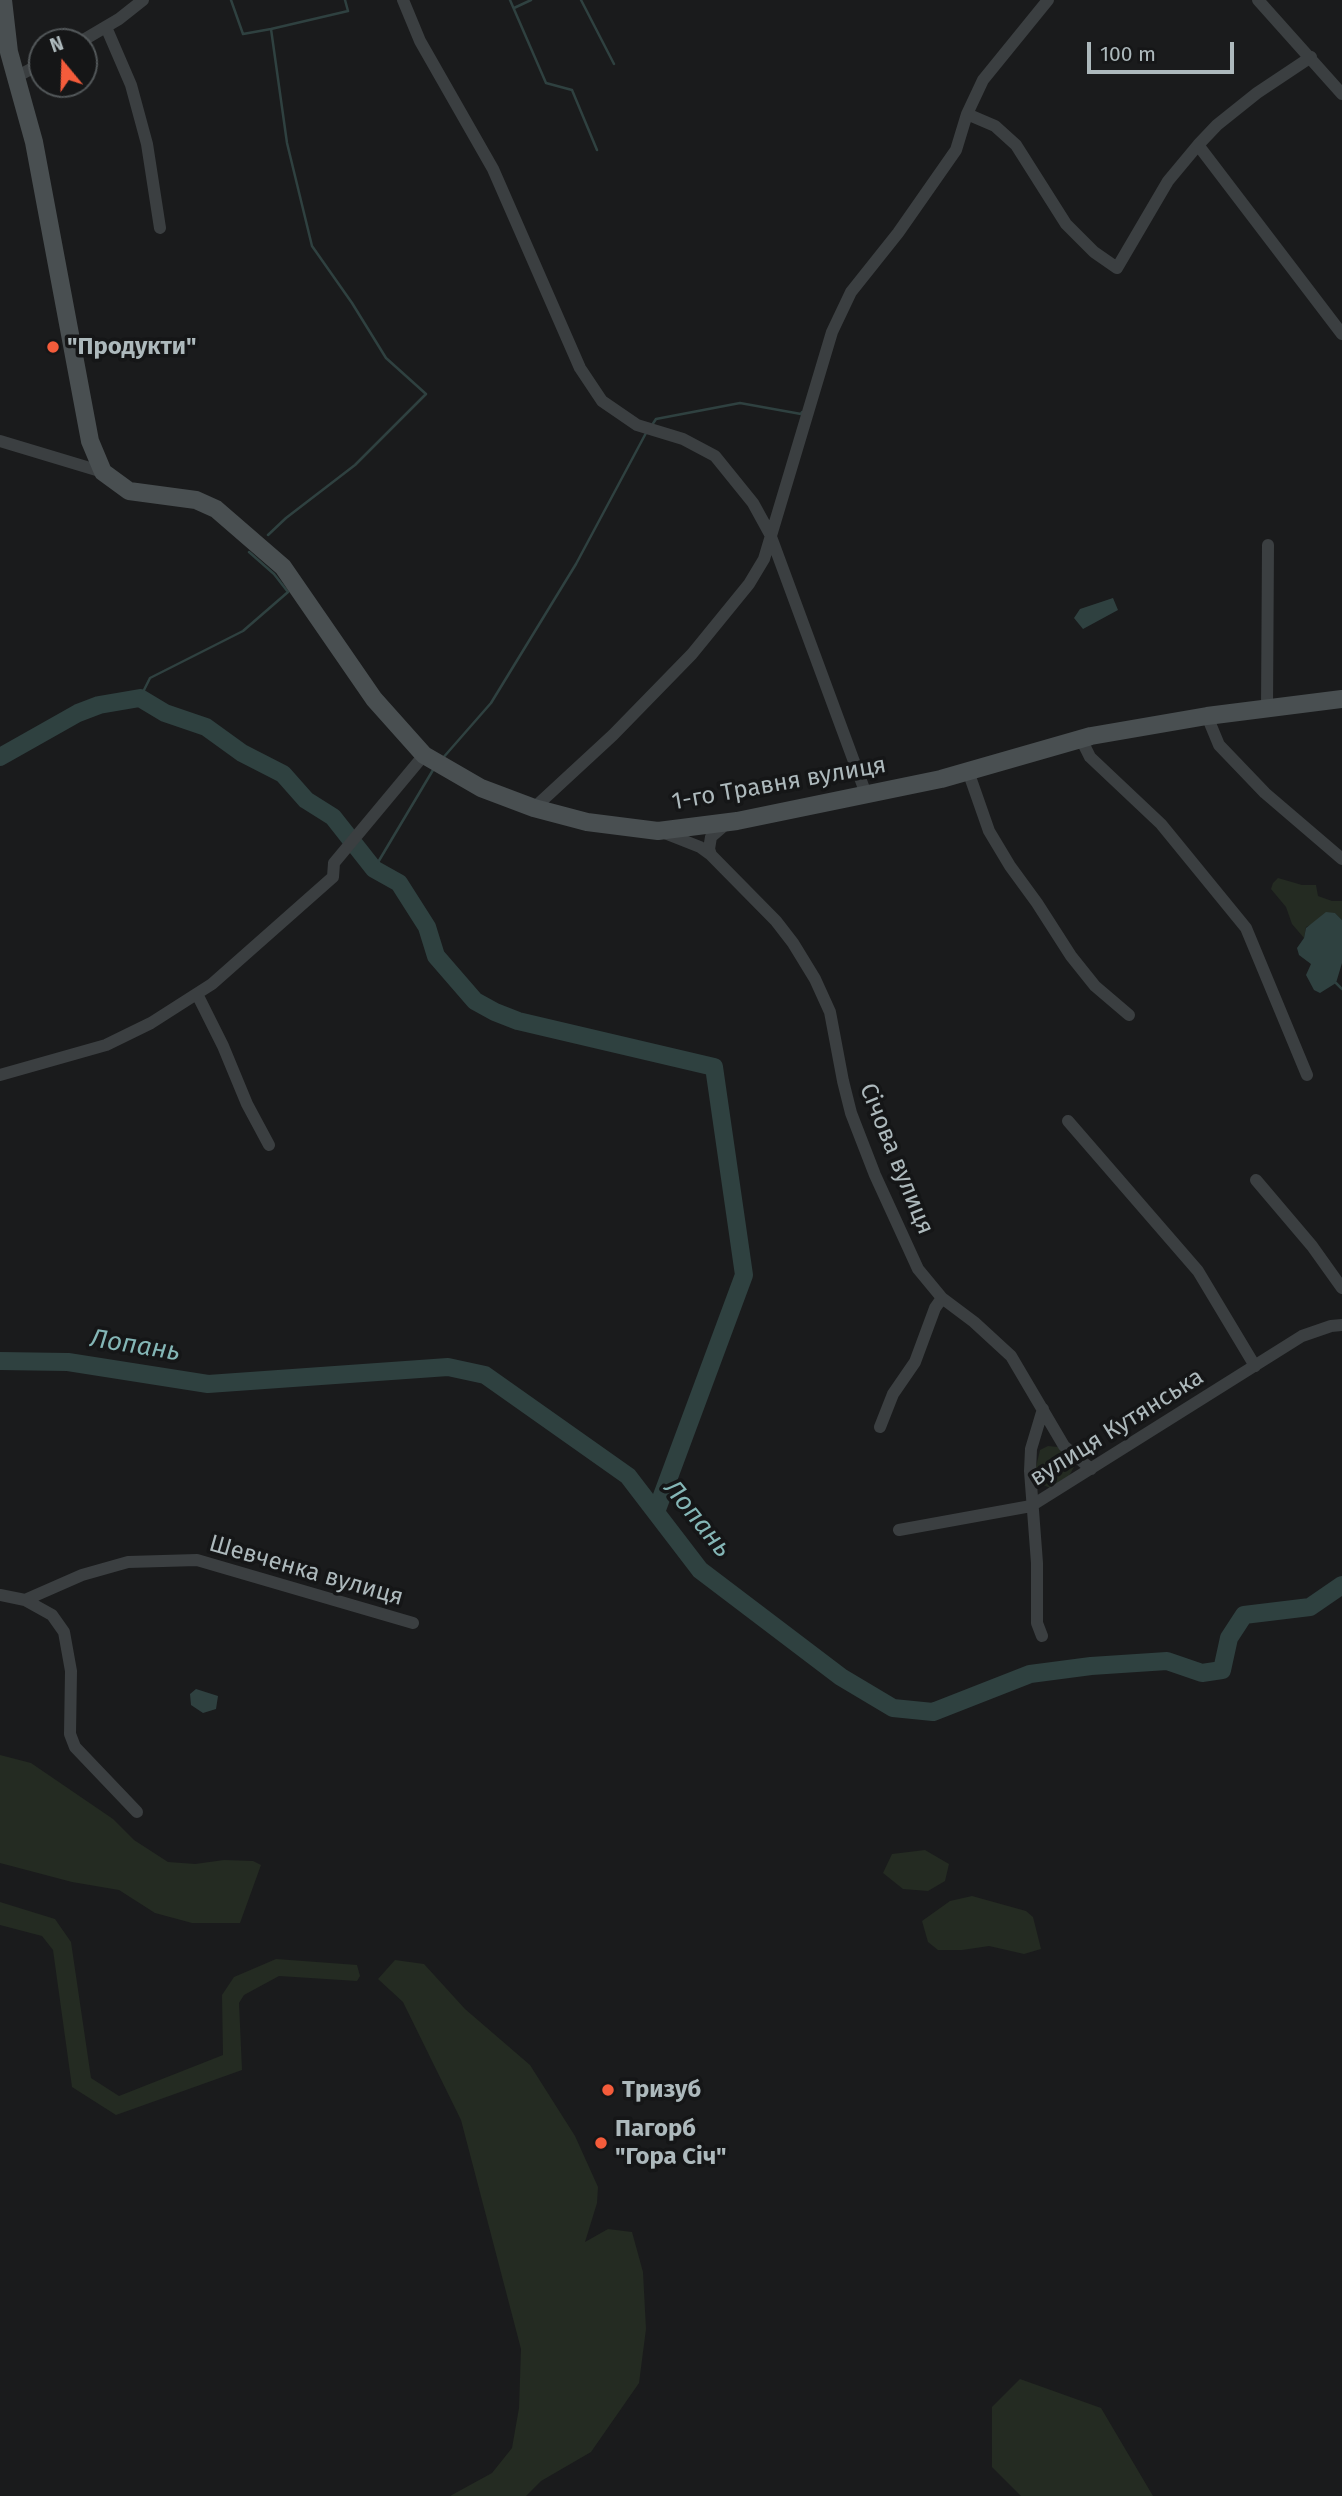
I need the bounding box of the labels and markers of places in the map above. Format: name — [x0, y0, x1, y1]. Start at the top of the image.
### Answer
place label: "Продукти" — [67, 333, 197, 361]
marker: "Продукти" — [45, 339, 61, 355]
place label: Тризуб — [622, 2076, 701, 2104]
marker: Тризуб — [600, 2082, 616, 2098]
place label: Пагорб "Гора Січ" — [615, 2115, 727, 2171]
marker: Пагорб "Гора Січ" — [593, 2135, 609, 2151]

